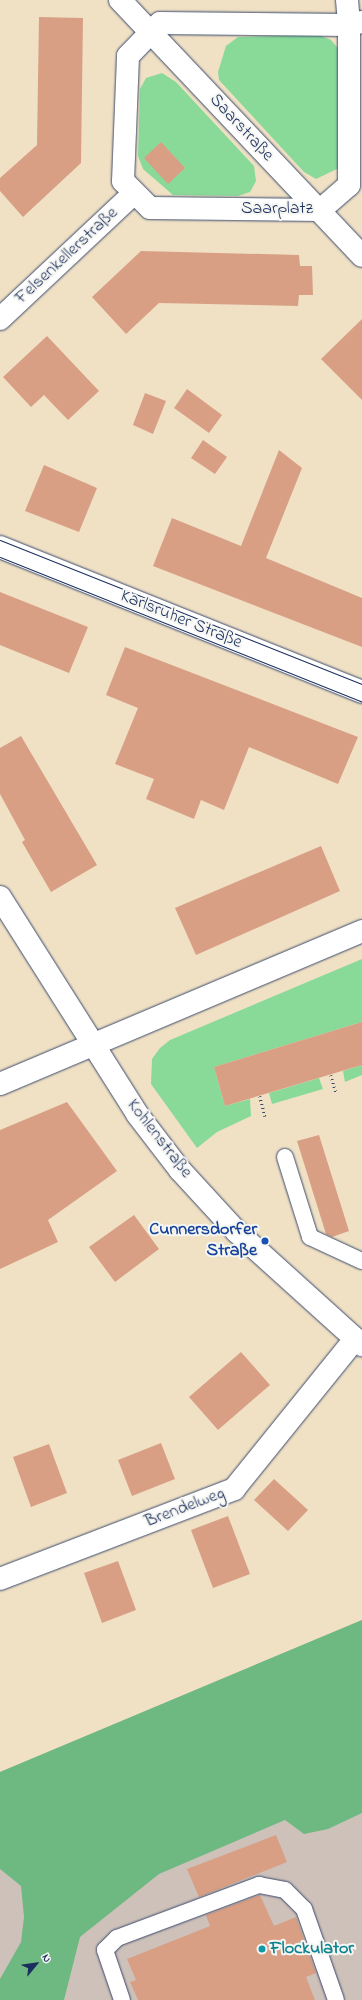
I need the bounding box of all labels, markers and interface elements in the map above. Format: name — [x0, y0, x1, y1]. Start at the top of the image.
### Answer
street label: Saarstraße — [204, 90, 278, 166]
street label: Saarplatz — [241, 198, 313, 220]
street label: Felsenkellerstraße — [11, 203, 123, 309]
street label: Karlsruher Straße — [117, 586, 245, 654]
street label: Kohlenstraße — [122, 1095, 196, 1183]
place label: Cunnersdorfer Straße — [149, 1220, 257, 1262]
marker: Cunnersdorfer Straße — [260, 1236, 270, 1246]
street label: Brendelweg — [142, 1483, 228, 1533]
place label: Flockulator — [270, 1938, 354, 1960]
north arrow — [16, 1944, 56, 1984]
marker: Flockulator — [257, 1944, 267, 1954]
text: N — [38, 1951, 55, 1965]

